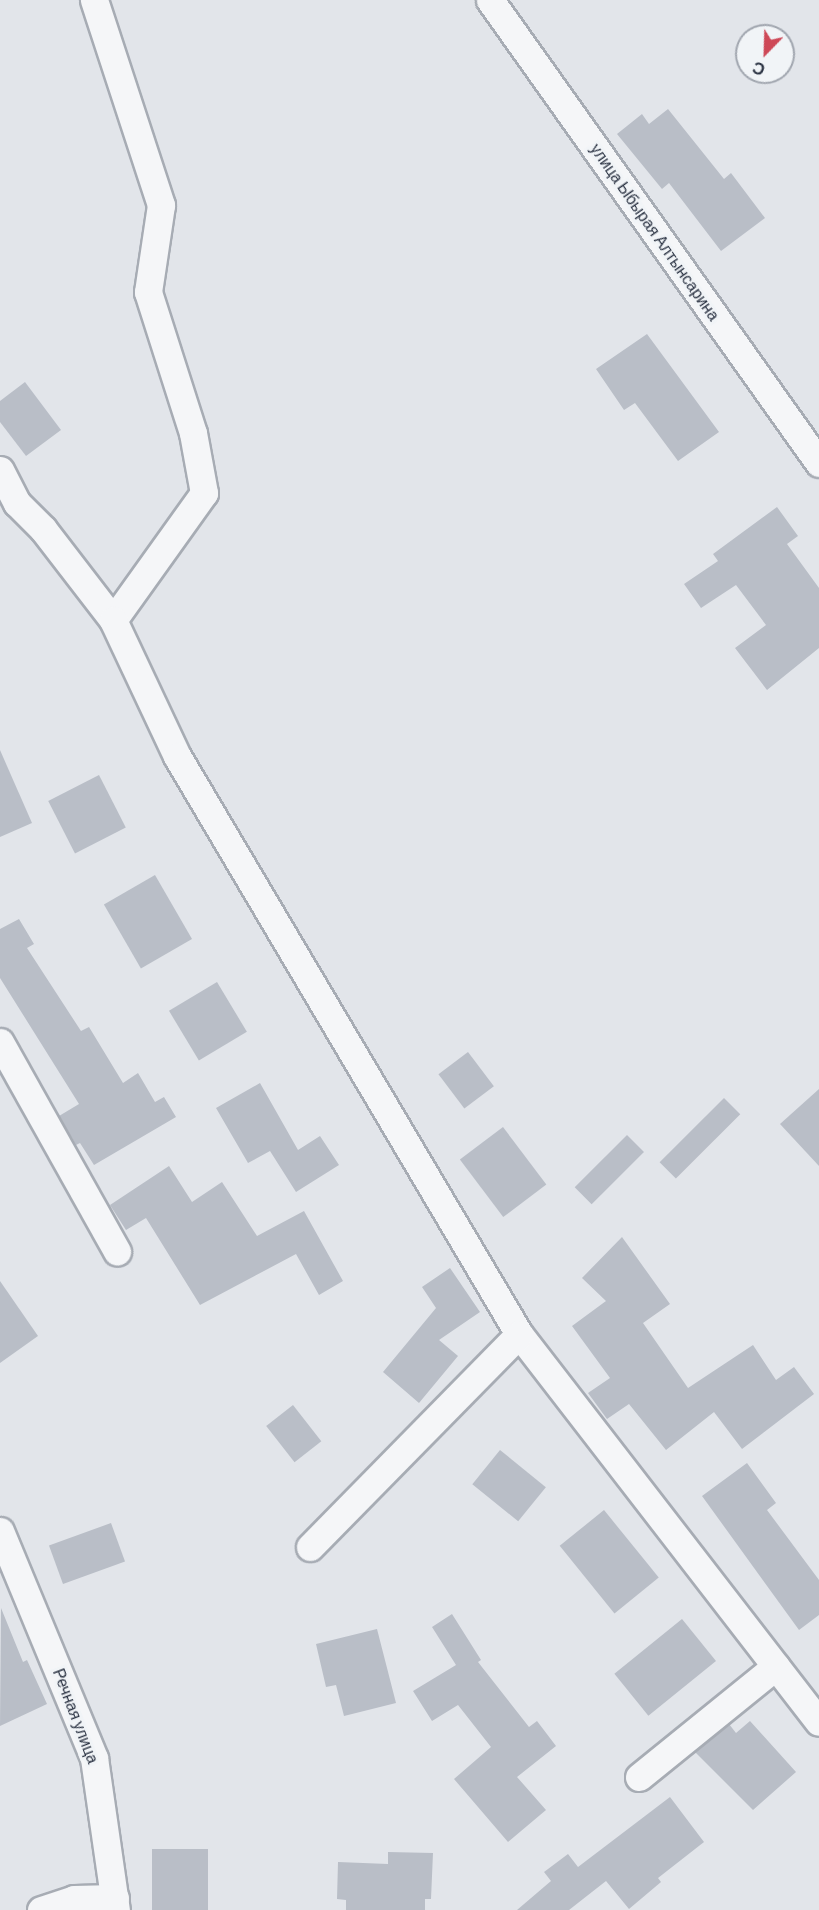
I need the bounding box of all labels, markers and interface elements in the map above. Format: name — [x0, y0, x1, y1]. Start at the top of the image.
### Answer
north arrow — [735, 24, 795, 84]
text: С — [750, 58, 768, 80]
street label: улица Ыбырая Алтынсарина — [586, 140, 724, 324]
street label: Речная улица — [49, 1666, 103, 1766]

